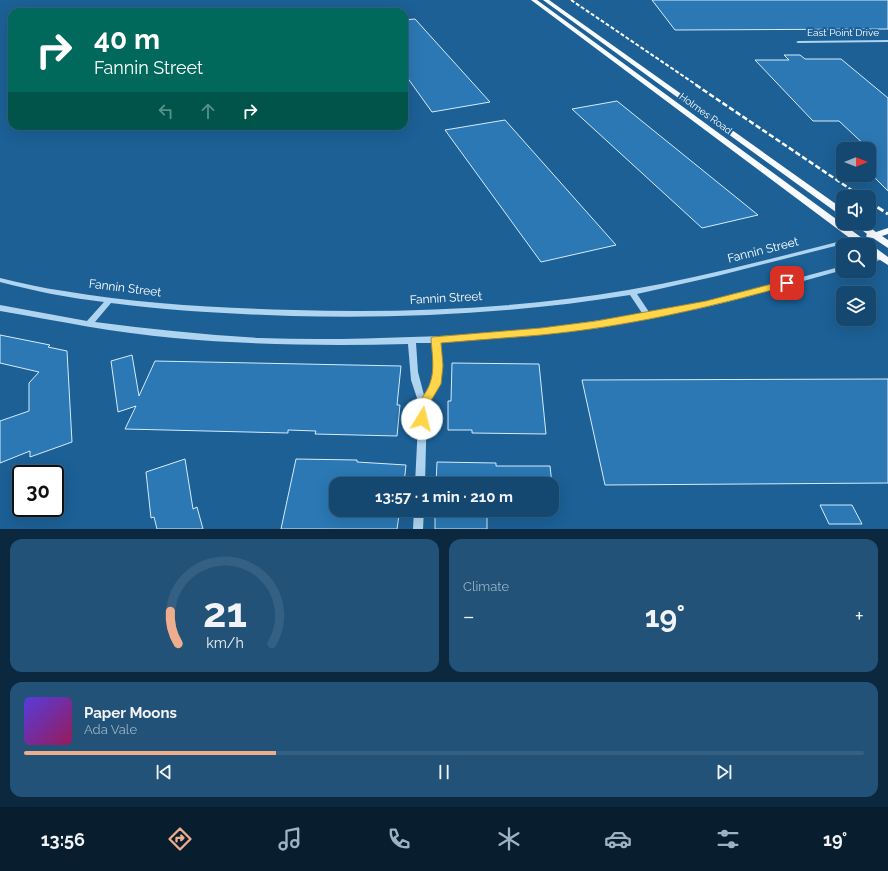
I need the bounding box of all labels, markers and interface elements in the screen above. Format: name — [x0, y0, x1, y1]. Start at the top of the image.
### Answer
text: 40 m — [94, 23, 160, 56]
icon: right — [28, 24, 80, 76]
street label: East Point Drive — [807, 27, 879, 38]
text: Fannin Street — [94, 57, 203, 78]
street label: Holmes Road — [677, 91, 734, 136]
icon: left — [155, 100, 177, 122]
icon: ahead — [197, 100, 219, 122]
icon: right — [239, 100, 261, 122]
north arrow — [836, 142, 876, 182]
map controls — [836, 142, 876, 326]
button: sound — [836, 190, 876, 230]
street label: Fannin Street — [726, 234, 800, 266]
button: search — [836, 238, 876, 278]
pin — [770, 266, 804, 300]
icon: arrive — [776, 272, 798, 294]
street label: Fannin Street — [88, 277, 162, 299]
button: layers — [836, 286, 876, 326]
street label: Fannin Street — [409, 289, 483, 307]
position arrow — [401, 398, 443, 440]
speed limit sign: 30 — [12, 465, 64, 517]
text: 13:57 · 1 min · 210 m — [375, 488, 513, 506]
text: Climate — [463, 579, 509, 594]
text: 21 — [202, 587, 247, 636]
text: 19° — [645, 599, 685, 634]
text: − — [463, 603, 475, 629]
text: + — [855, 603, 864, 629]
text: km/h — [206, 634, 243, 650]
text: Paper Moons — [84, 704, 177, 722]
text: Ada Vale — [84, 722, 137, 737]
icon: previous — [153, 761, 175, 783]
icon: pause — [433, 761, 455, 783]
icon: next — [713, 761, 735, 783]
icon: directions — [166, 825, 194, 853]
icon: music — [276, 825, 304, 853]
icon: phone — [385, 825, 413, 853]
icon: climate — [495, 825, 523, 853]
icon: car — [604, 825, 632, 853]
icon: filters — [714, 825, 742, 853]
text: 13:56 — [41, 829, 85, 850]
text: 19° — [823, 829, 847, 850]

